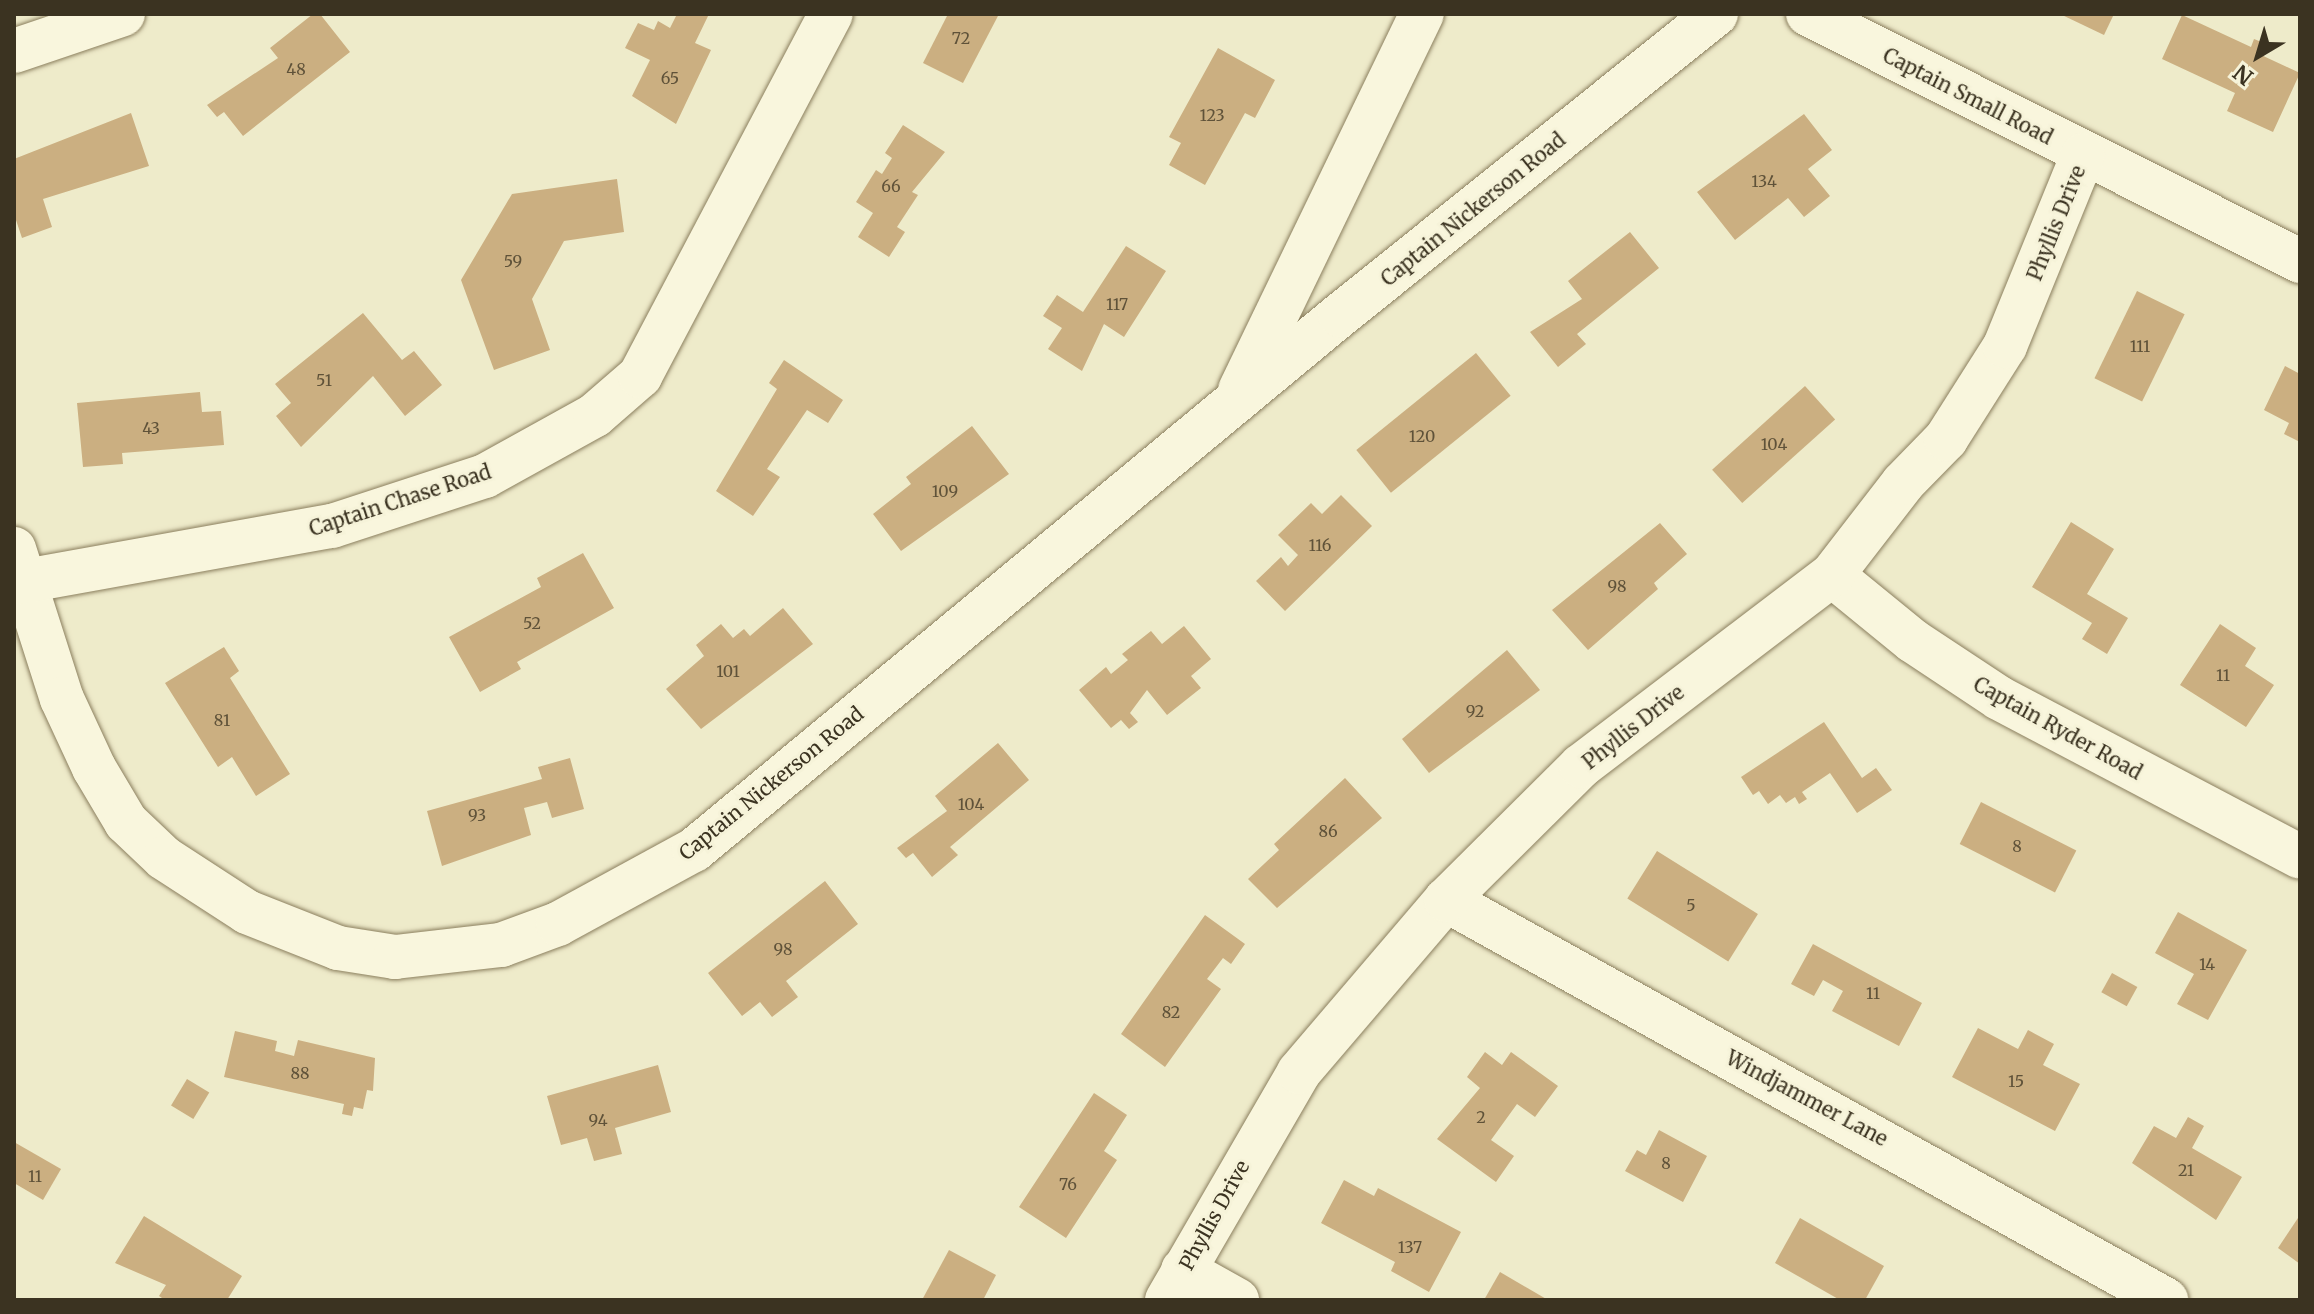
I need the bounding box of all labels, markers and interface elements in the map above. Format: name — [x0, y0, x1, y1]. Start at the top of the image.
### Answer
north arrow — [2218, 16, 2298, 96]
house number: 72 — [952, 28, 970, 48]
street label: Captain Small Road — [1879, 43, 2057, 149]
house number: 48 — [286, 59, 306, 79]
text: N — [2228, 59, 2259, 91]
house number: 65 — [661, 68, 679, 88]
house number: 123 — [1199, 105, 1225, 125]
street label: Captain Nickerson Road — [1376, 127, 1570, 291]
street label: Phyllis Drive — [2022, 162, 2090, 284]
house number: 134 — [1751, 171, 1777, 191]
house number: 66 — [881, 176, 901, 196]
house number: 59 — [504, 251, 522, 271]
house number: 117 — [1106, 294, 1128, 314]
house number: 111 — [2130, 336, 2150, 356]
house number: 51 — [316, 370, 332, 390]
house number: 43 — [142, 418, 160, 438]
house number: 120 — [1409, 426, 1435, 446]
house number: 104 — [1761, 434, 1787, 454]
street label: Captain Chase Road — [306, 459, 494, 541]
house number: 109 — [932, 481, 958, 501]
house number: 116 — [1308, 535, 1332, 555]
house number: 98 — [1608, 576, 1626, 596]
house number: 52 — [523, 613, 541, 633]
house number: 101 — [716, 661, 740, 681]
house number: 11 — [2216, 665, 2230, 685]
street label: Captain Ryder Road — [1970, 672, 2146, 784]
street label: Phyllis Drive — [1578, 680, 1688, 774]
street label: Captain Nickerson Road — [674, 701, 868, 865]
house number: 92 — [1466, 701, 1484, 721]
house number: 81 — [214, 710, 230, 730]
house number: 104 — [958, 794, 984, 814]
house number: 93 — [468, 805, 486, 825]
house number: 86 — [1318, 821, 1338, 841]
house number: 8 — [2012, 836, 2022, 856]
house number: 5 — [1686, 895, 1696, 915]
house number: 98 — [774, 939, 792, 959]
house number: 14 — [2199, 954, 2215, 974]
house number: 11 — [1866, 983, 1880, 1003]
house number: 82 — [1162, 1002, 1180, 1022]
street label: Windjammer Lane — [1722, 1045, 1892, 1151]
house number: 88 — [290, 1063, 310, 1083]
house number: 15 — [2008, 1071, 2024, 1091]
house number: 2 — [1476, 1107, 1486, 1127]
house number: 94 — [588, 1110, 608, 1130]
house number: 8 — [1661, 1153, 1671, 1173]
street label: Phyllis Drive — [1174, 1156, 1254, 1274]
house number: 21 — [2178, 1160, 2194, 1180]
house number: 11 — [28, 1166, 42, 1186]
house number: 76 — [1059, 1174, 1077, 1194]
house number: 137 — [1398, 1237, 1422, 1257]

